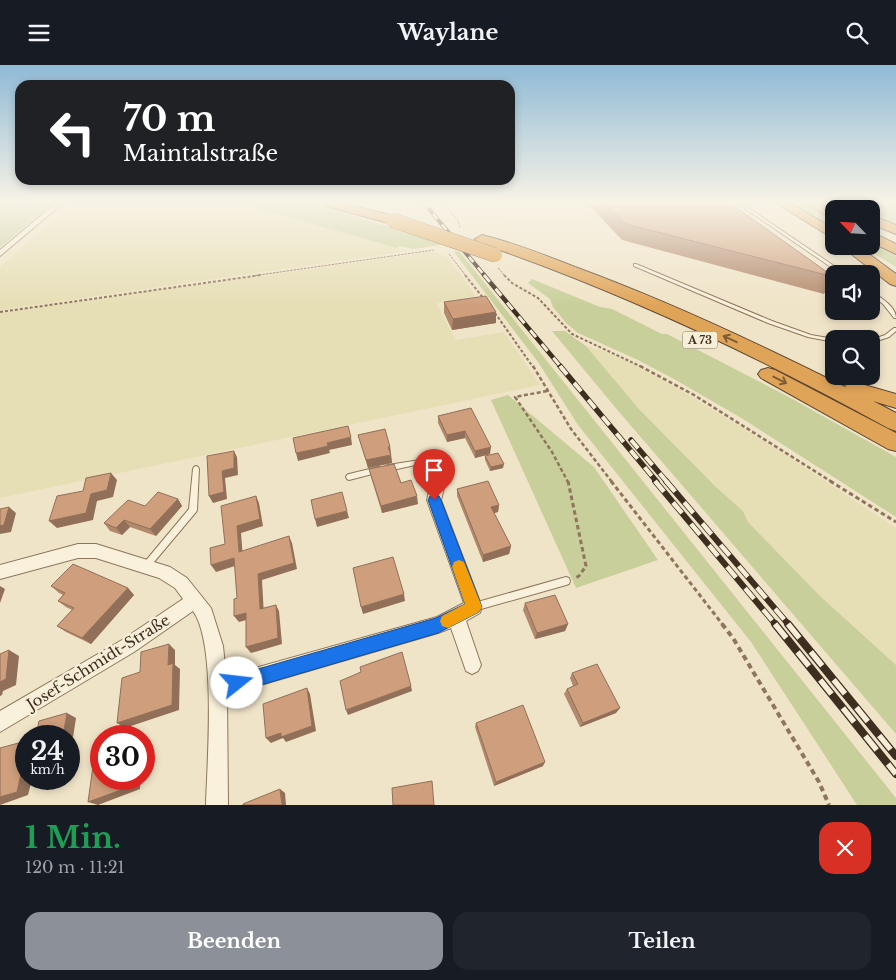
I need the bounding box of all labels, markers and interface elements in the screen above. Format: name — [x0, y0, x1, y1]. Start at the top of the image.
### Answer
icon: menu — [25, 19, 53, 47]
text: Waylane — [398, 19, 498, 46]
icon: search — [843, 19, 871, 47]
text: 70 m — [123, 97, 216, 140]
icon: left — [40, 100, 105, 165]
text: Maintalstraße — [123, 140, 278, 167]
north arrow — [825, 200, 880, 255]
map controls — [825, 200, 880, 385]
button: sound — [825, 265, 880, 320]
button: search — [825, 330, 880, 385]
road number: A 73 — [682, 331, 718, 349]
one-way arrow — [723, 334, 738, 344]
one-way arrow — [772, 375, 787, 385]
pin — [413, 449, 455, 500]
icon: arrive — [420, 456, 448, 484]
street label: Josef-Schmidt-Straße — [21, 610, 173, 715]
position arrow — [210, 656, 262, 708]
speed limit sign: 30 — [90, 725, 155, 790]
text: 24 — [31, 736, 64, 767]
text: km/h — [30, 762, 65, 777]
text: 1 Min. — [25, 819, 121, 856]
button: close — [819, 822, 871, 874]
text: 120 m · 11:21 — [25, 857, 125, 877]
button: Beenden — [25, 912, 443, 970]
button: Teilen — [453, 912, 871, 970]

